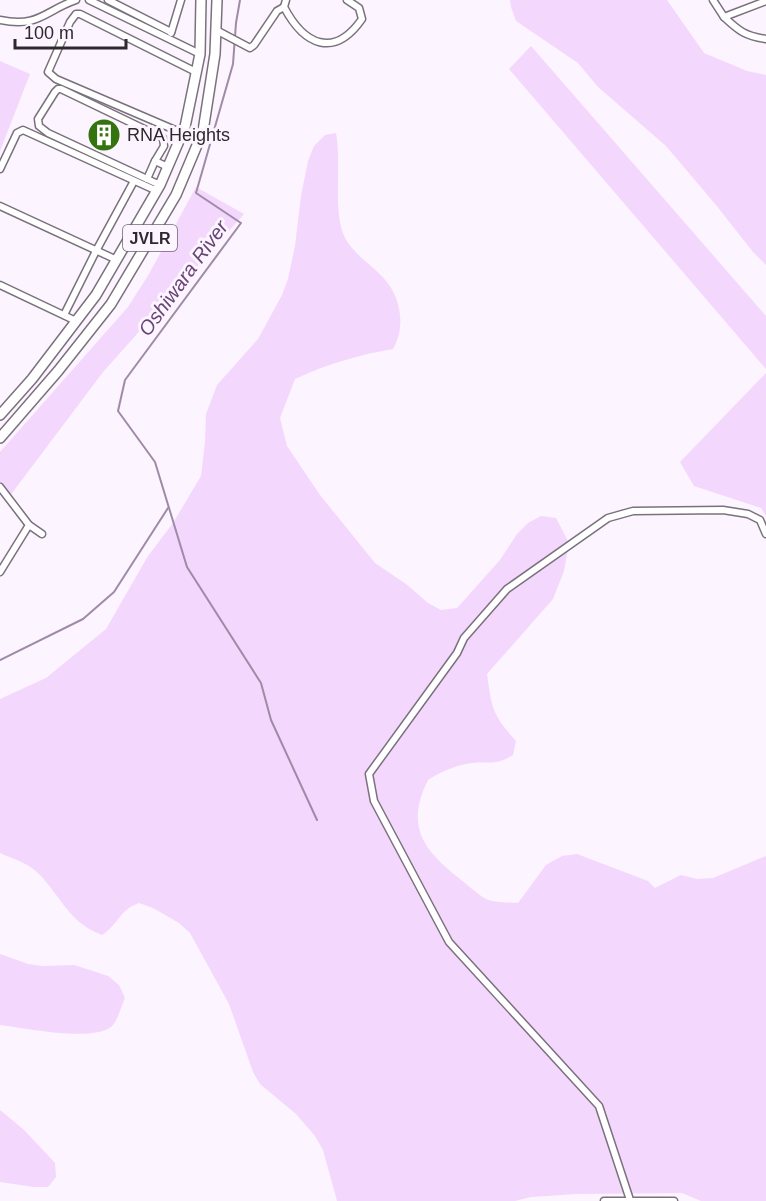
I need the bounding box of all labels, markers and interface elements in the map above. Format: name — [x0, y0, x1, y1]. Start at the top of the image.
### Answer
scale bar — [15, 12, 126, 50]
text: 100 m — [24, 23, 74, 43]
building icon: RNA Heights — [86, 117, 122, 153]
place label: RNA Heights — [127, 125, 230, 145]
water label: Oshiwara River — [134, 215, 233, 340]
road number: JVLR — [123, 225, 177, 251]

